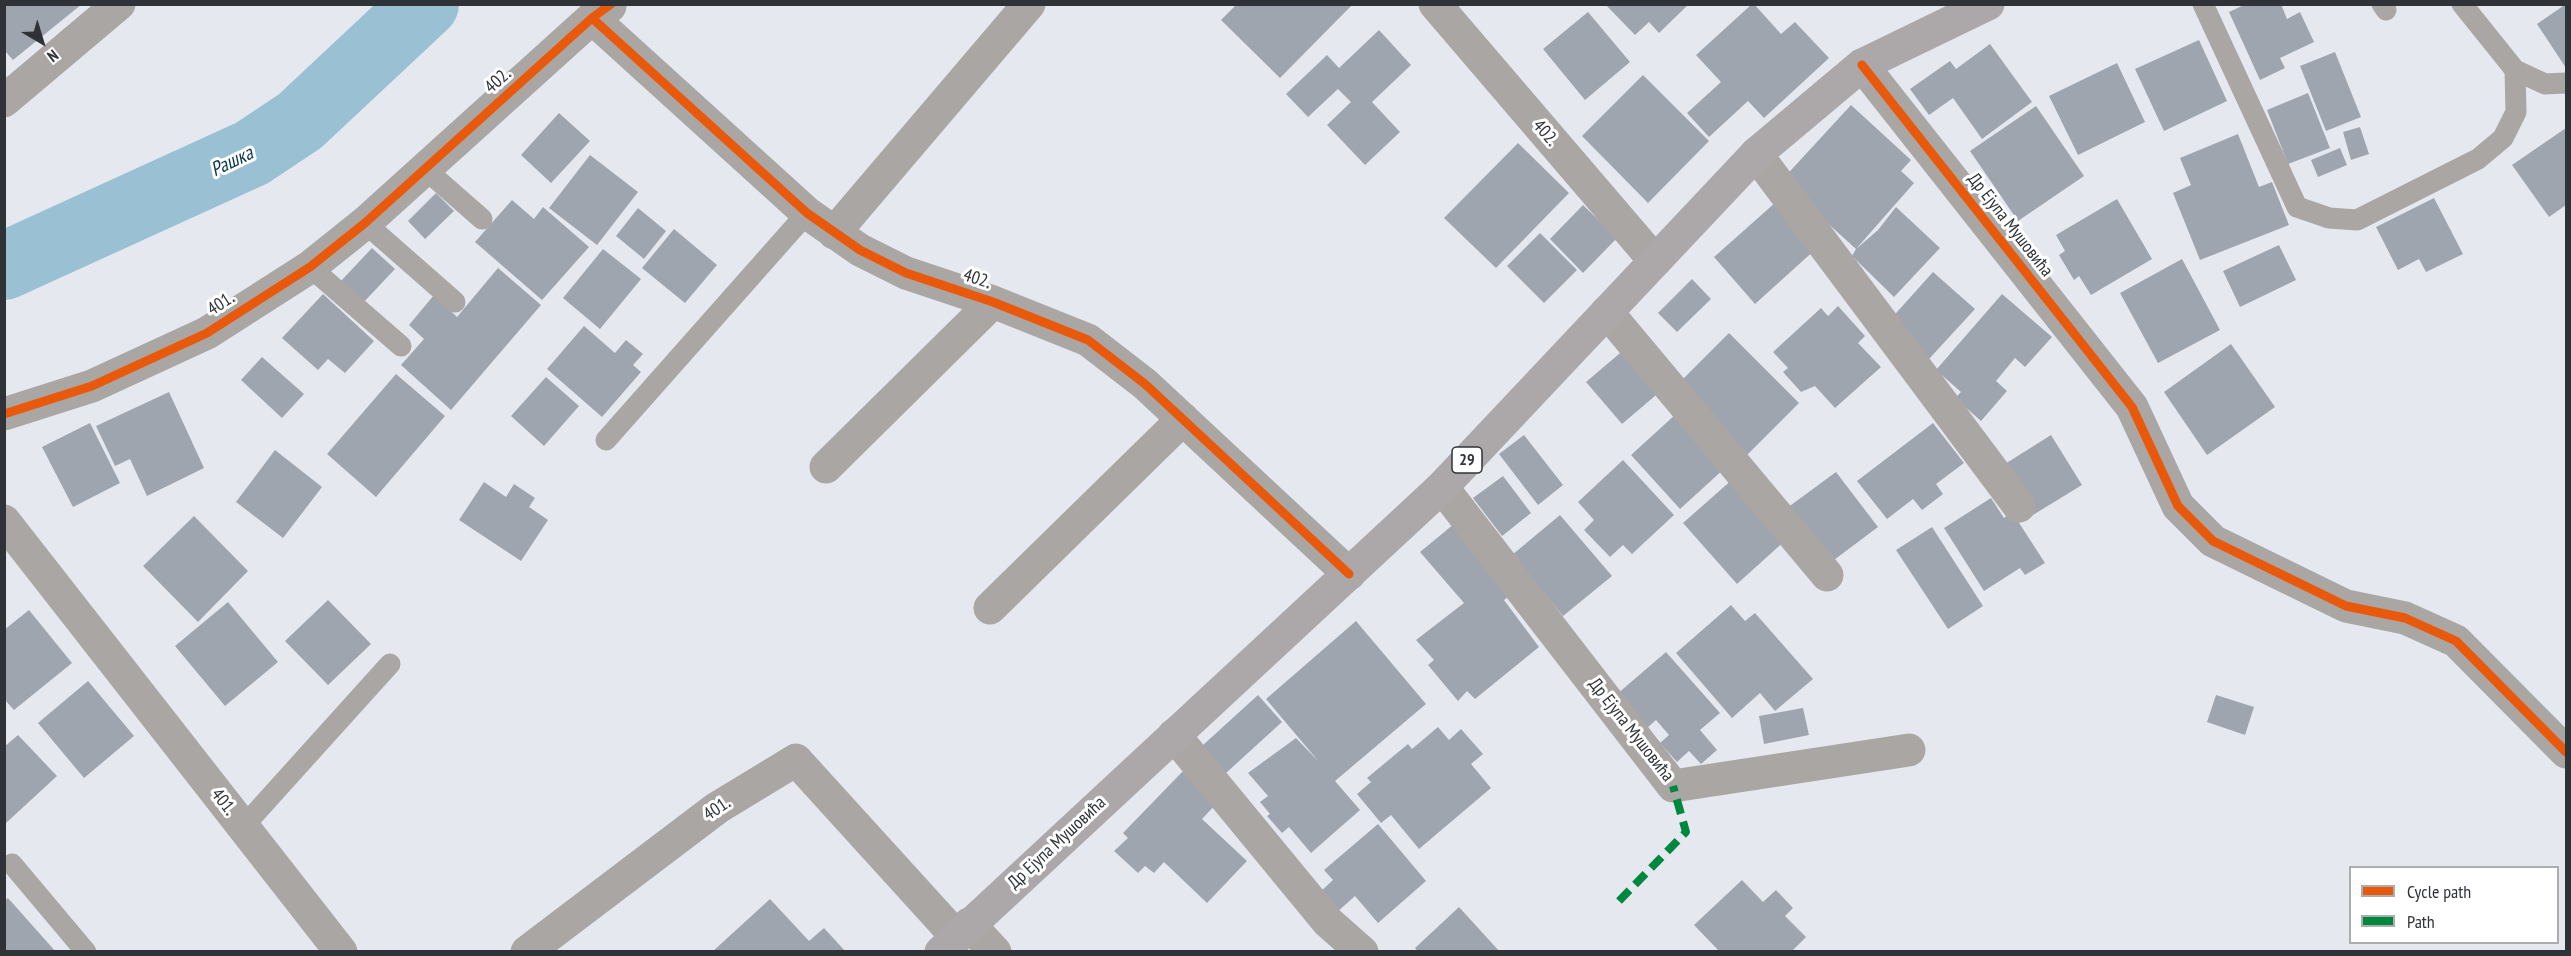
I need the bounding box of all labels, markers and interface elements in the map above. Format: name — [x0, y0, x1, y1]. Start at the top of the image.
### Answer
north arrow — [12, 12, 72, 72]
text: N — [44, 46, 63, 67]
street label: 402. — [481, 64, 515, 98]
street label: 402. — [1528, 116, 1562, 150]
water label: Рашка — [207, 142, 257, 182]
street label: Др Ејупа Мушовића — [1963, 169, 2057, 281]
street label: 402. — [961, 264, 993, 294]
street label: 401. — [204, 287, 238, 321]
road number: 29 — [1452, 447, 1482, 473]
street label: Др Ејупа Мушовића — [1584, 674, 1678, 786]
street label: 401. — [206, 785, 240, 819]
street label: 401. — [700, 792, 734, 826]
street label: Др Ејупа Мушовића — [1004, 792, 1110, 894]
legend — [2349, 866, 2559, 944]
text: Cycle path — [2407, 880, 2471, 903]
text: Path — [2407, 910, 2435, 933]

